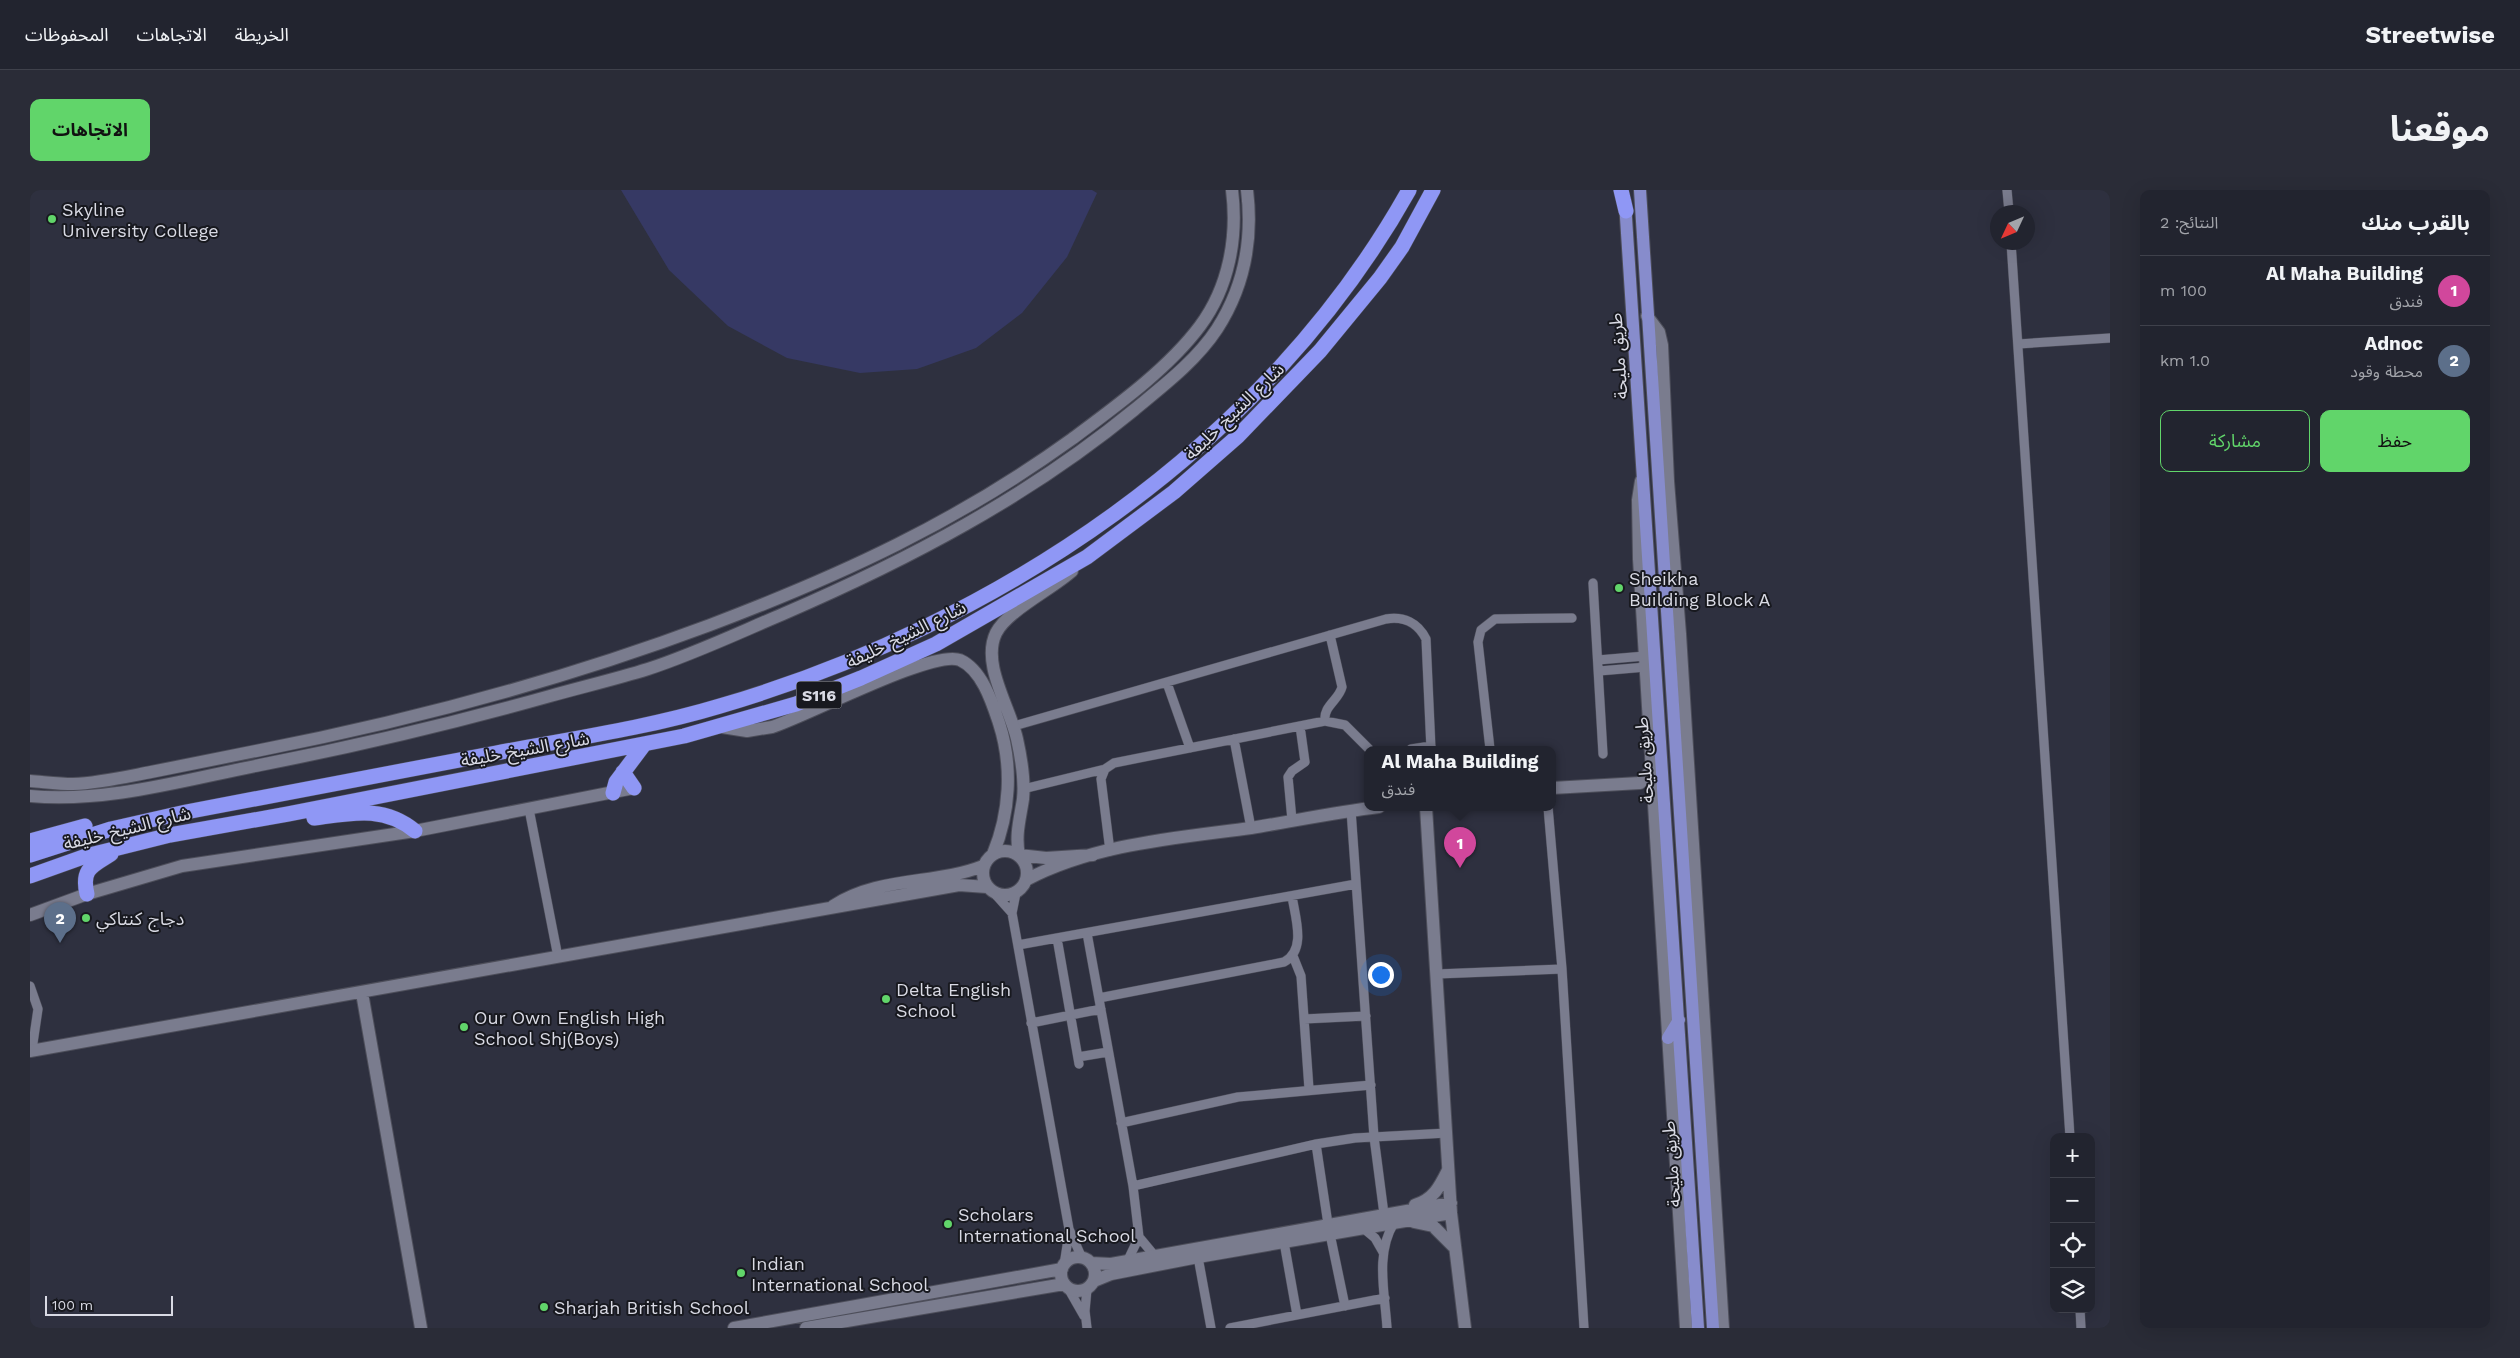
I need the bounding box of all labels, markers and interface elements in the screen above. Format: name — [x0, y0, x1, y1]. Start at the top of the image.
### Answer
text: Streetwise — [2366, 21, 2495, 49]
text: المحفوظات — [25, 24, 109, 45]
text: الاتجاهات — [137, 24, 207, 45]
text: الخريطة — [235, 24, 289, 45]
button: الاتجاهات — [30, 99, 150, 161]
text: موقعنا — [2390, 108, 2490, 150]
place label: Skyline University College — [62, 199, 219, 241]
north arrow — [1990, 205, 2035, 250]
text: بالقرب منك — [2362, 210, 2470, 235]
marker: Skyline University College — [46, 213, 58, 225]
text: النتائج: 2 — [2160, 213, 2218, 232]
text: Al Maha Building — [2266, 262, 2423, 285]
text: 100 m — [2160, 281, 2207, 300]
text: 1 — [2451, 281, 2457, 300]
text: فندق — [2389, 292, 2423, 311]
street label: طريق مليحة — [1605, 312, 1632, 400]
text: Adnoc — [2365, 332, 2423, 355]
text: 1.0 km — [2160, 351, 2210, 370]
text: 2 — [2449, 351, 2459, 370]
street label: شارع الشيخ خليفة — [1180, 358, 1291, 467]
text: محطة وقود — [2350, 362, 2423, 381]
button: مشاركة — [2160, 410, 2310, 472]
button: حفظ — [2320, 410, 2470, 472]
place label: Sheikha Building Block A — [1629, 568, 1770, 610]
marker: Sheikha Building Block A — [1613, 582, 1625, 594]
street label: شارع الشيخ خليفة — [843, 596, 971, 676]
road number: S116 — [796, 682, 842, 708]
street label: طريق مليحة — [1631, 716, 1658, 804]
street label: شارع الشيخ خليفة — [459, 727, 592, 775]
popup — [1364, 746, 1556, 811]
text: Al Maha Building — [1382, 750, 1538, 773]
text: فندق — [1382, 780, 1415, 799]
street label: شارع الشيخ خليفة — [61, 802, 194, 858]
pin: 1 — [1444, 827, 1476, 868]
pin: 2 — [44, 902, 76, 943]
place label: دجاج كنتاكي — [96, 908, 184, 932]
marker: دجاج كنتاكي — [80, 912, 92, 924]
your location — [1368, 962, 1394, 988]
place label: Delta English School — [896, 979, 1011, 1021]
marker: Delta English School — [880, 993, 892, 1005]
place label: Our Own English High School Shj(Boys) — [474, 1007, 665, 1049]
marker: Our Own English High School Shj(Boys) — [458, 1021, 470, 1033]
street label: طريق مليحة — [1658, 1120, 1685, 1208]
map controls — [2050, 1133, 2095, 1313]
button: + — [2050, 1133, 2095, 1178]
button: − — [2050, 1178, 2095, 1223]
place label: Scholars International School — [958, 1204, 1136, 1246]
marker: Scholars International School — [942, 1218, 954, 1230]
button: locate — [2050, 1223, 2095, 1268]
place label: Indian International School — [751, 1253, 929, 1295]
marker: Indian International School — [735, 1267, 747, 1279]
button: layers — [2050, 1268, 2095, 1313]
scale bar — [45, 1293, 172, 1316]
text: 100 m — [52, 1297, 93, 1313]
place label: Sharjah British School — [554, 1297, 750, 1318]
marker: Sharjah British School — [538, 1301, 550, 1313]

